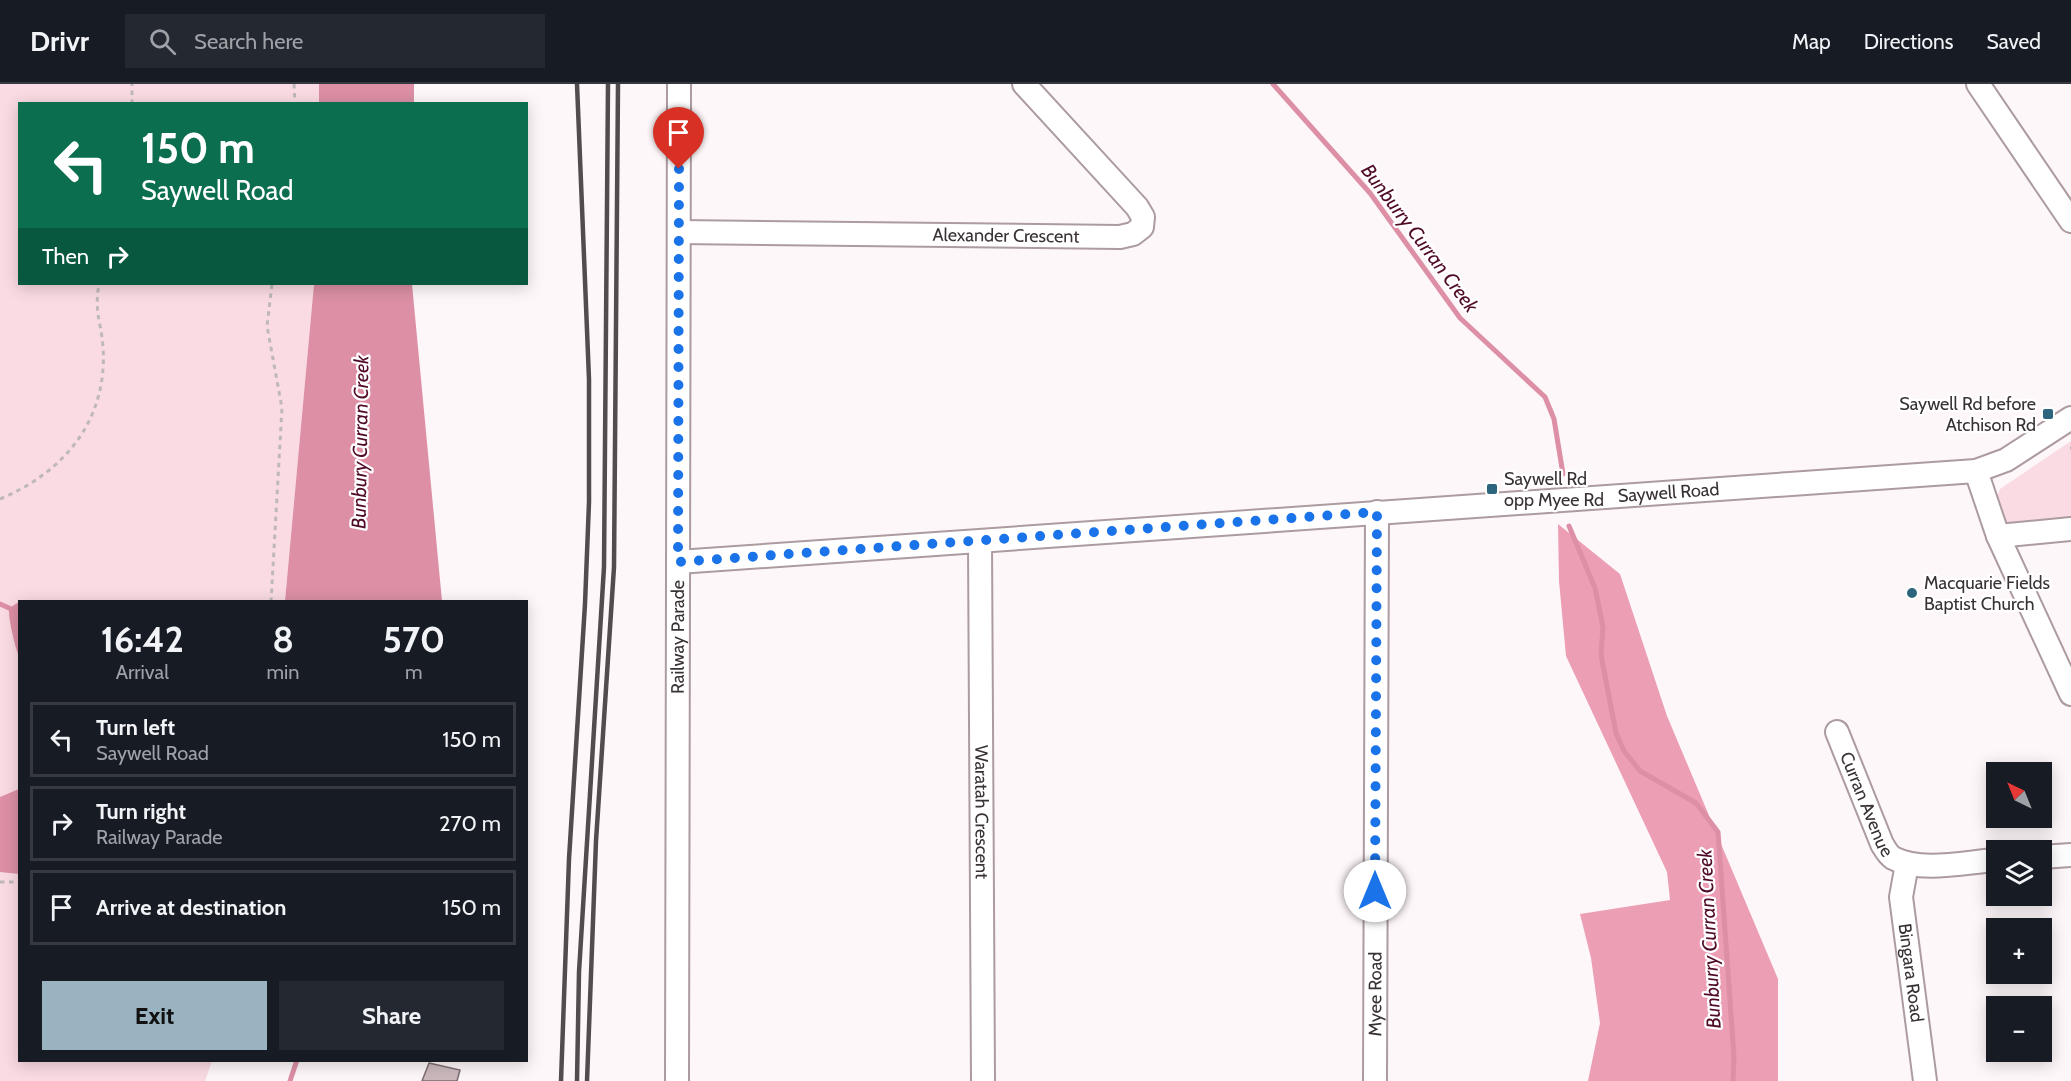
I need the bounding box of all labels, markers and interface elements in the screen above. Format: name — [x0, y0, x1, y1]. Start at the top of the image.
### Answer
search box — [125, 14, 545, 68]
text: Drivr — [30, 24, 89, 58]
icon: search — [146, 25, 179, 58]
text: Search here — [194, 28, 303, 55]
text: Map — [1792, 29, 1831, 54]
text: Directions — [1864, 29, 1953, 54]
text: Saved — [1986, 29, 2041, 54]
pin — [653, 107, 704, 169]
icon: arrive — [662, 116, 695, 149]
text: 150 m — [141, 122, 255, 174]
icon: left — [42, 126, 120, 204]
water label: Bunburry Curran Creek — [1356, 159, 1485, 318]
text: Saywell Road — [141, 174, 293, 207]
street label: Alexander Crescent — [932, 224, 1080, 248]
icon: right — [101, 240, 134, 273]
text: Then — [42, 243, 89, 270]
water label: Bunbury Curran Creek — [346, 354, 374, 529]
place label: Saywell Rd before Atchison Rd — [1899, 393, 2036, 436]
marker: Saywell Rd before Atchison Rd — [2041, 407, 2055, 421]
place label: Saywell Rd opp Myee Rd — [1504, 468, 1604, 511]
street label: Saywell Road — [1617, 478, 1720, 507]
marker: Saywell Rd opp Myee Rd — [1485, 482, 1499, 496]
place label: Macquarie Fields Baptist Church — [1924, 572, 2050, 615]
street label: Railway Parade — [667, 580, 689, 694]
marker: Macquarie Fields Baptist Church — [1905, 586, 1919, 600]
text: 16:42 — [101, 617, 184, 661]
text: 8 — [272, 617, 294, 661]
text: 570 — [382, 617, 445, 661]
text: Arrival — [116, 660, 169, 684]
text: min — [267, 660, 300, 684]
text: m — [405, 660, 423, 684]
text: Turn left — [96, 714, 175, 741]
icon: left — [45, 723, 78, 756]
text: 150 m — [442, 726, 501, 753]
text: Saywell Road — [96, 741, 209, 765]
street label: Waratah Crescent — [970, 745, 993, 879]
street label: Curran Avenue — [1835, 749, 1898, 861]
north arrow — [1986, 762, 2052, 828]
map controls — [1986, 762, 2052, 1062]
text: Turn right — [96, 798, 186, 825]
icon: right — [45, 807, 78, 840]
text: 270 m — [439, 810, 501, 837]
text: Railway Parade — [96, 825, 223, 849]
button: layers — [1986, 840, 2052, 906]
water label: Bunburry Curran Creek — [1692, 847, 1726, 1029]
position arrow — [1343, 859, 1407, 923]
icon: arrive — [45, 891, 78, 924]
text: Arrive at destination — [96, 894, 286, 921]
text: 150 m — [442, 894, 501, 921]
button: + — [1986, 918, 2052, 984]
street label: Bingara Road — [1894, 922, 1928, 1024]
street label: Myee Road — [1364, 952, 1386, 1036]
button: Exit — [42, 981, 267, 1050]
button: Share — [279, 981, 504, 1050]
button: − — [1986, 996, 2052, 1062]

